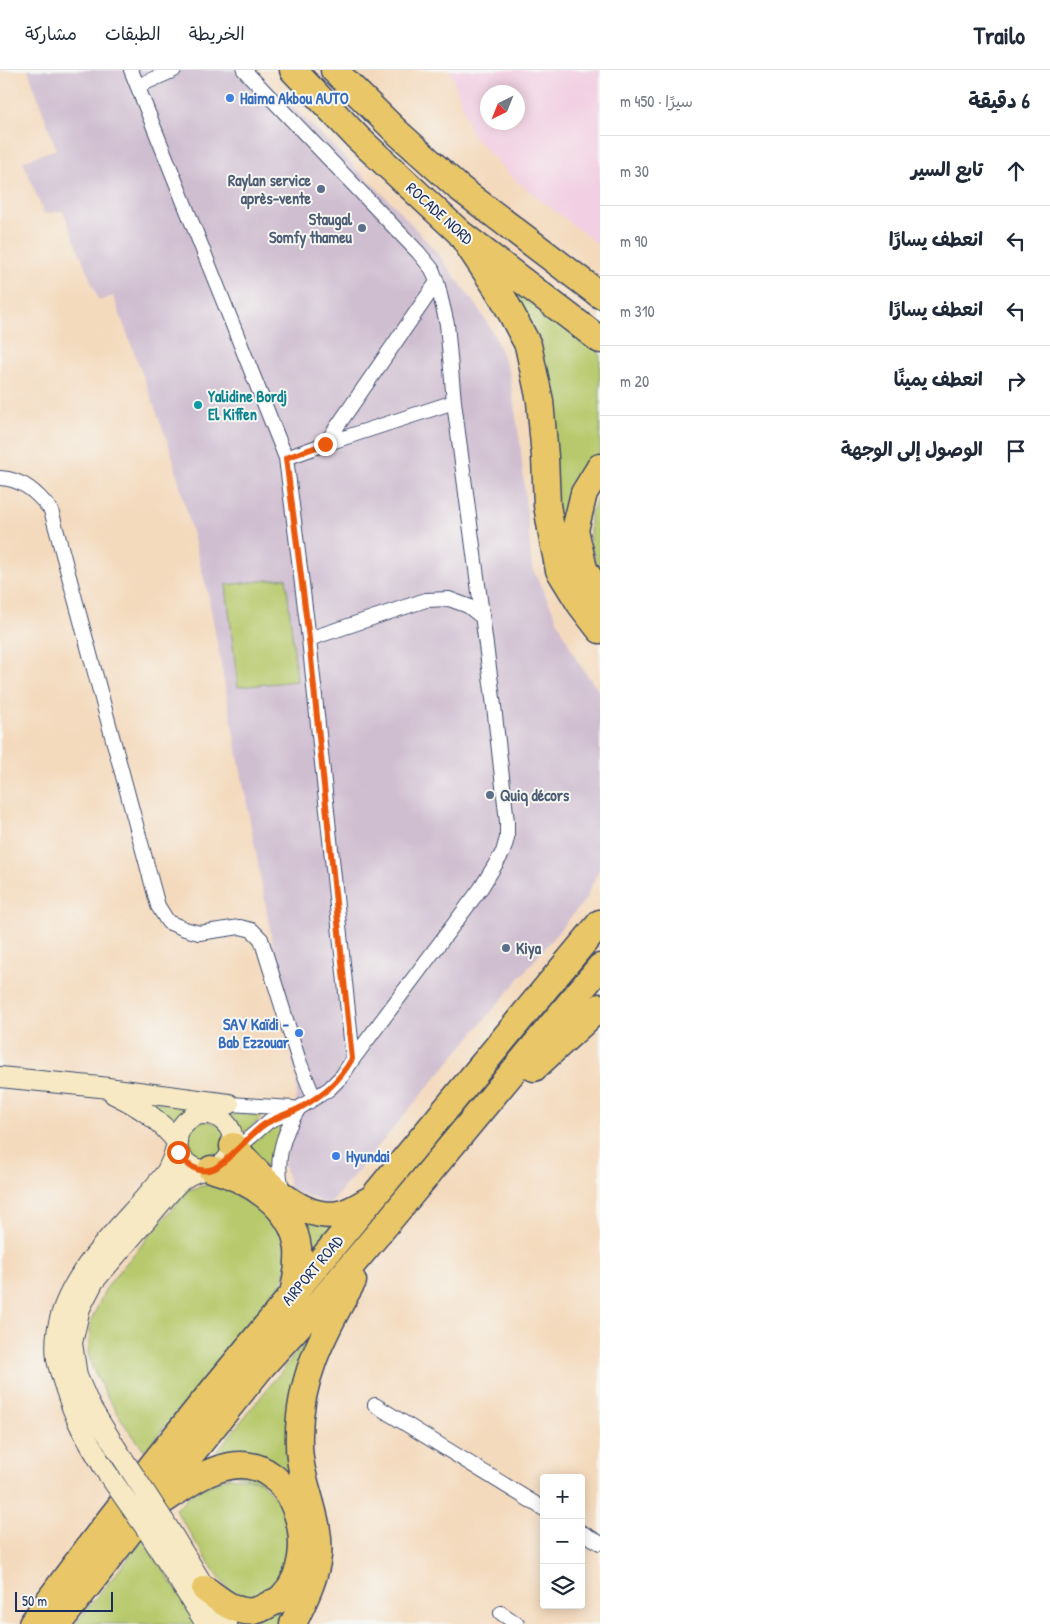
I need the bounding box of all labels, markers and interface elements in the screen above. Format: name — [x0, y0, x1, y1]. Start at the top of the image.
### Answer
text: Trailo — [974, 19, 1025, 51]
text: مشاركة — [25, 21, 77, 46]
text: الطبقات — [105, 21, 161, 46]
text: الخريطة — [189, 21, 245, 46]
north arrow — [480, 85, 525, 130]
text: 6 دقيقة — [968, 86, 1030, 115]
place label: Haima Akbou AUTO — [240, 87, 349, 109]
text: سيرًا · 450 m — [620, 90, 693, 112]
marker: Haima Akbou AUTO — [224, 92, 236, 104]
text: تابع السير — [911, 156, 983, 182]
icon: ahead — [1002, 157, 1030, 185]
text: 30 m — [620, 160, 649, 182]
place label: Raylan service après-vente — [228, 169, 312, 210]
street label: ROCADE NORD — [402, 177, 479, 249]
marker: Raylan service après-vente — [315, 183, 327, 195]
place label: Staugal Somfy thameu — [269, 208, 353, 249]
marker: Staugal Somfy thameu — [356, 222, 368, 234]
text: انعطف يسارًا — [889, 226, 983, 252]
icon: left — [1002, 227, 1030, 255]
text: 90 m — [620, 230, 648, 252]
text: انعطف يسارًا — [889, 296, 983, 322]
icon: left — [1002, 297, 1030, 325]
text: 310 m — [620, 300, 655, 322]
text: انعطف يمينًا — [894, 366, 983, 392]
icon: right — [1002, 367, 1030, 395]
text: 20 m — [620, 370, 649, 392]
place label: Yalidine Bordj El Kiffen — [208, 385, 287, 425]
marker: Yalidine Bordj El Kiffen — [192, 399, 204, 411]
route end — [314, 433, 337, 456]
text: الوصول إلى الوجهة — [841, 436, 983, 462]
icon: arrive — [1002, 437, 1030, 465]
place label: Quiq décors — [500, 784, 570, 807]
marker: Quiq décors — [484, 789, 496, 801]
place label: Kiya — [516, 937, 542, 960]
marker: Kiya — [500, 942, 512, 954]
place label: SAV Kaïdi - Bab Ezzouar — [218, 1013, 290, 1053]
marker: SAV Kaïdi - Bab Ezzouar — [293, 1027, 305, 1039]
route start — [167, 1141, 190, 1164]
place label: Hyundai — [346, 1145, 390, 1168]
marker: Hyundai — [330, 1150, 342, 1162]
street label: AIRPORT ROAD — [276, 1230, 348, 1310]
map controls — [540, 1474, 585, 1609]
button: + — [540, 1474, 585, 1519]
button: − — [540, 1519, 585, 1564]
button: layers — [540, 1564, 585, 1609]
scale bar — [15, 1589, 112, 1612]
text: 50 m — [22, 1591, 47, 1610]

